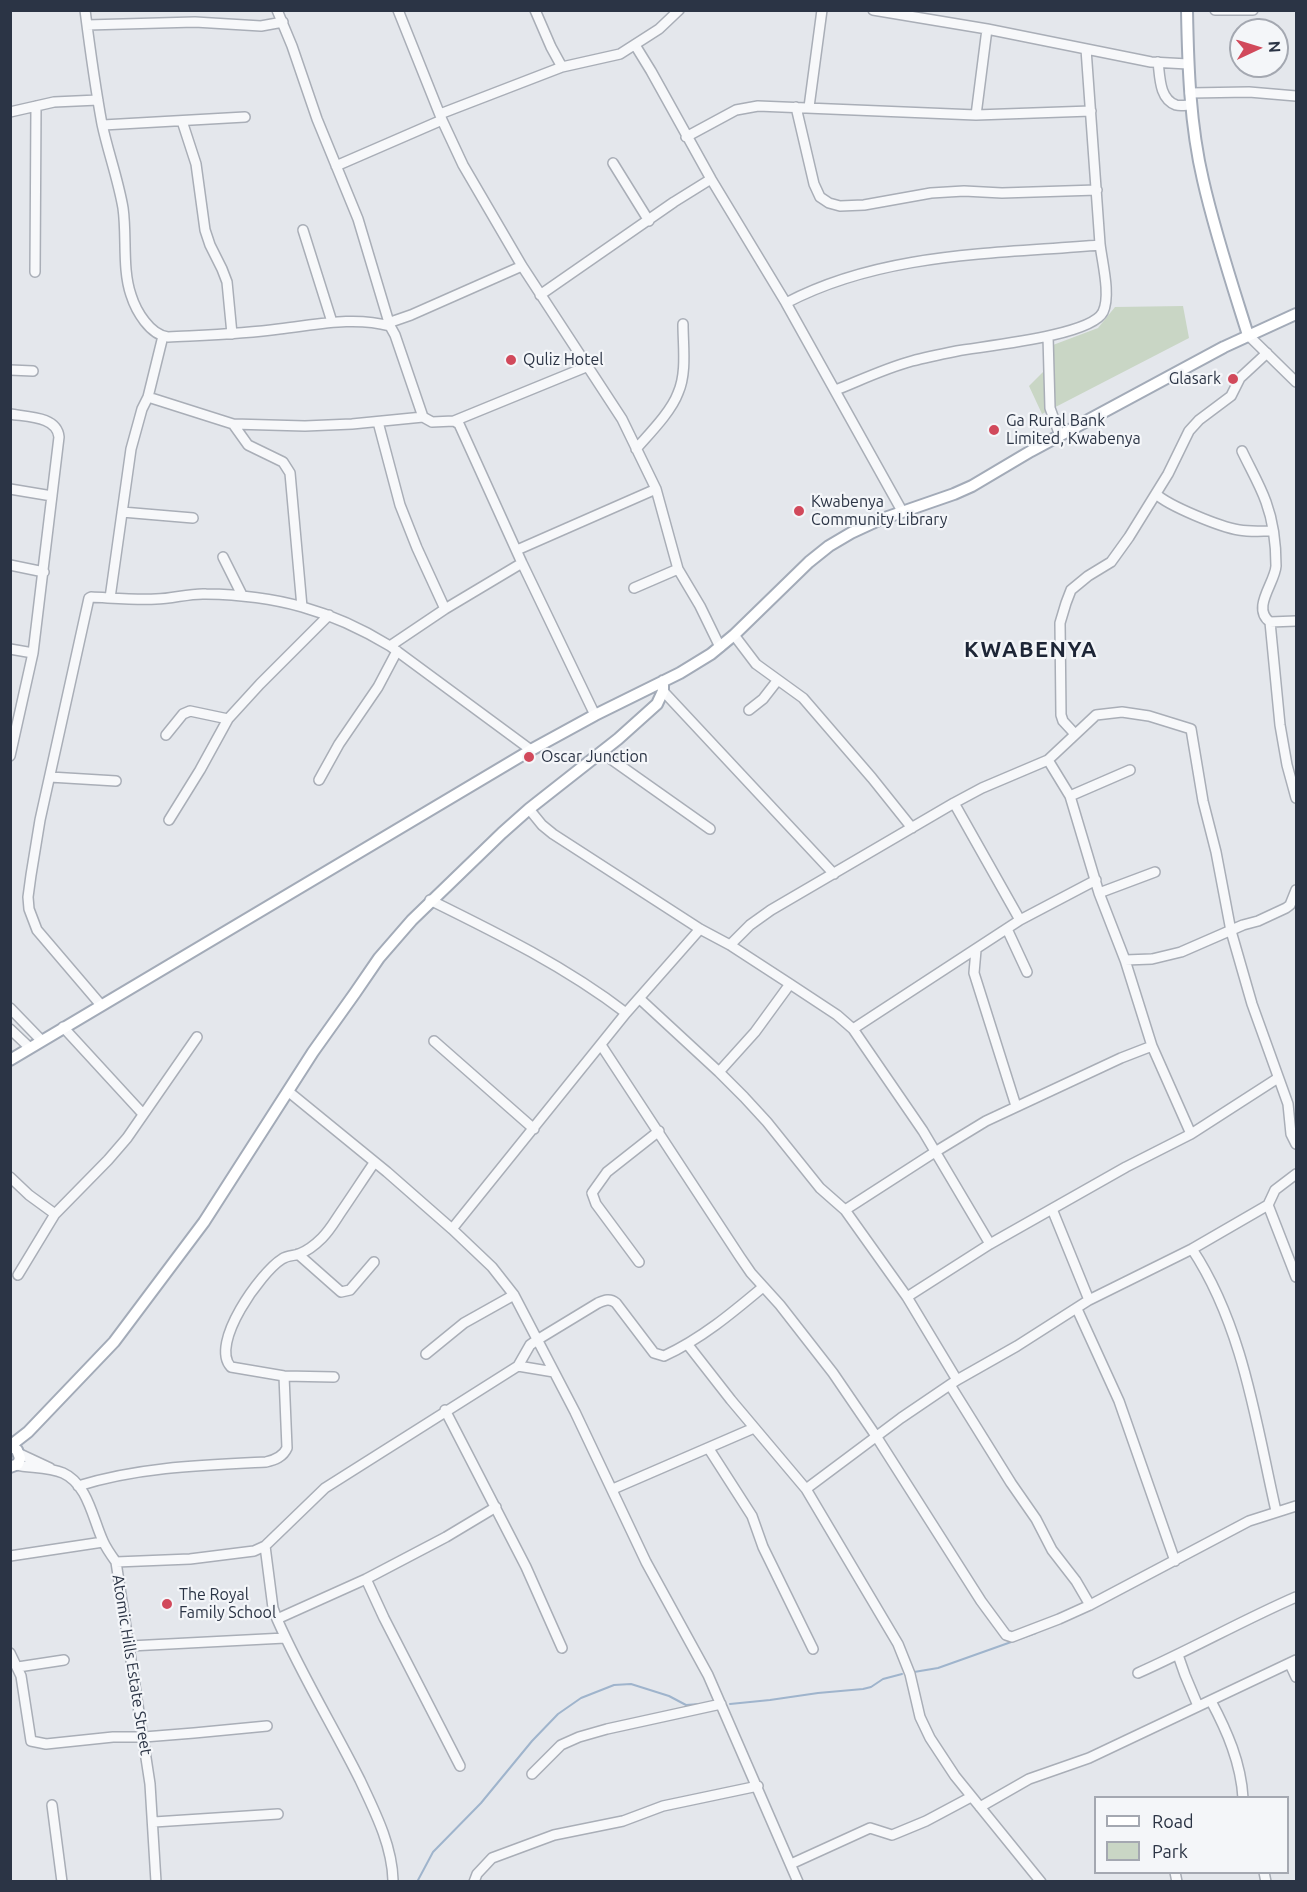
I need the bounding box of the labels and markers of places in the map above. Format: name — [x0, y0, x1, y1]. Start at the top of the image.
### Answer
place label: Quliz Hotel — [523, 350, 603, 370]
marker: Quliz Hotel — [504, 353, 518, 367]
place label: Glasark — [1169, 369, 1221, 389]
marker: Glasark — [1226, 372, 1240, 386]
place label: Ga Rural Bank Limited, Kwabenya — [1006, 411, 1141, 449]
marker: Ga Rural Bank Limited, Kwabenya — [987, 423, 1001, 437]
place label: Kwabenya Community Library — [811, 492, 947, 530]
marker: Kwabenya Community Library — [792, 504, 806, 518]
place label: Oscar Junction — [541, 747, 648, 767]
marker: Oscar Junction — [522, 750, 536, 764]
place label: The Royal Family School — [179, 1585, 276, 1623]
marker: The Royal Family School — [160, 1597, 174, 1611]

